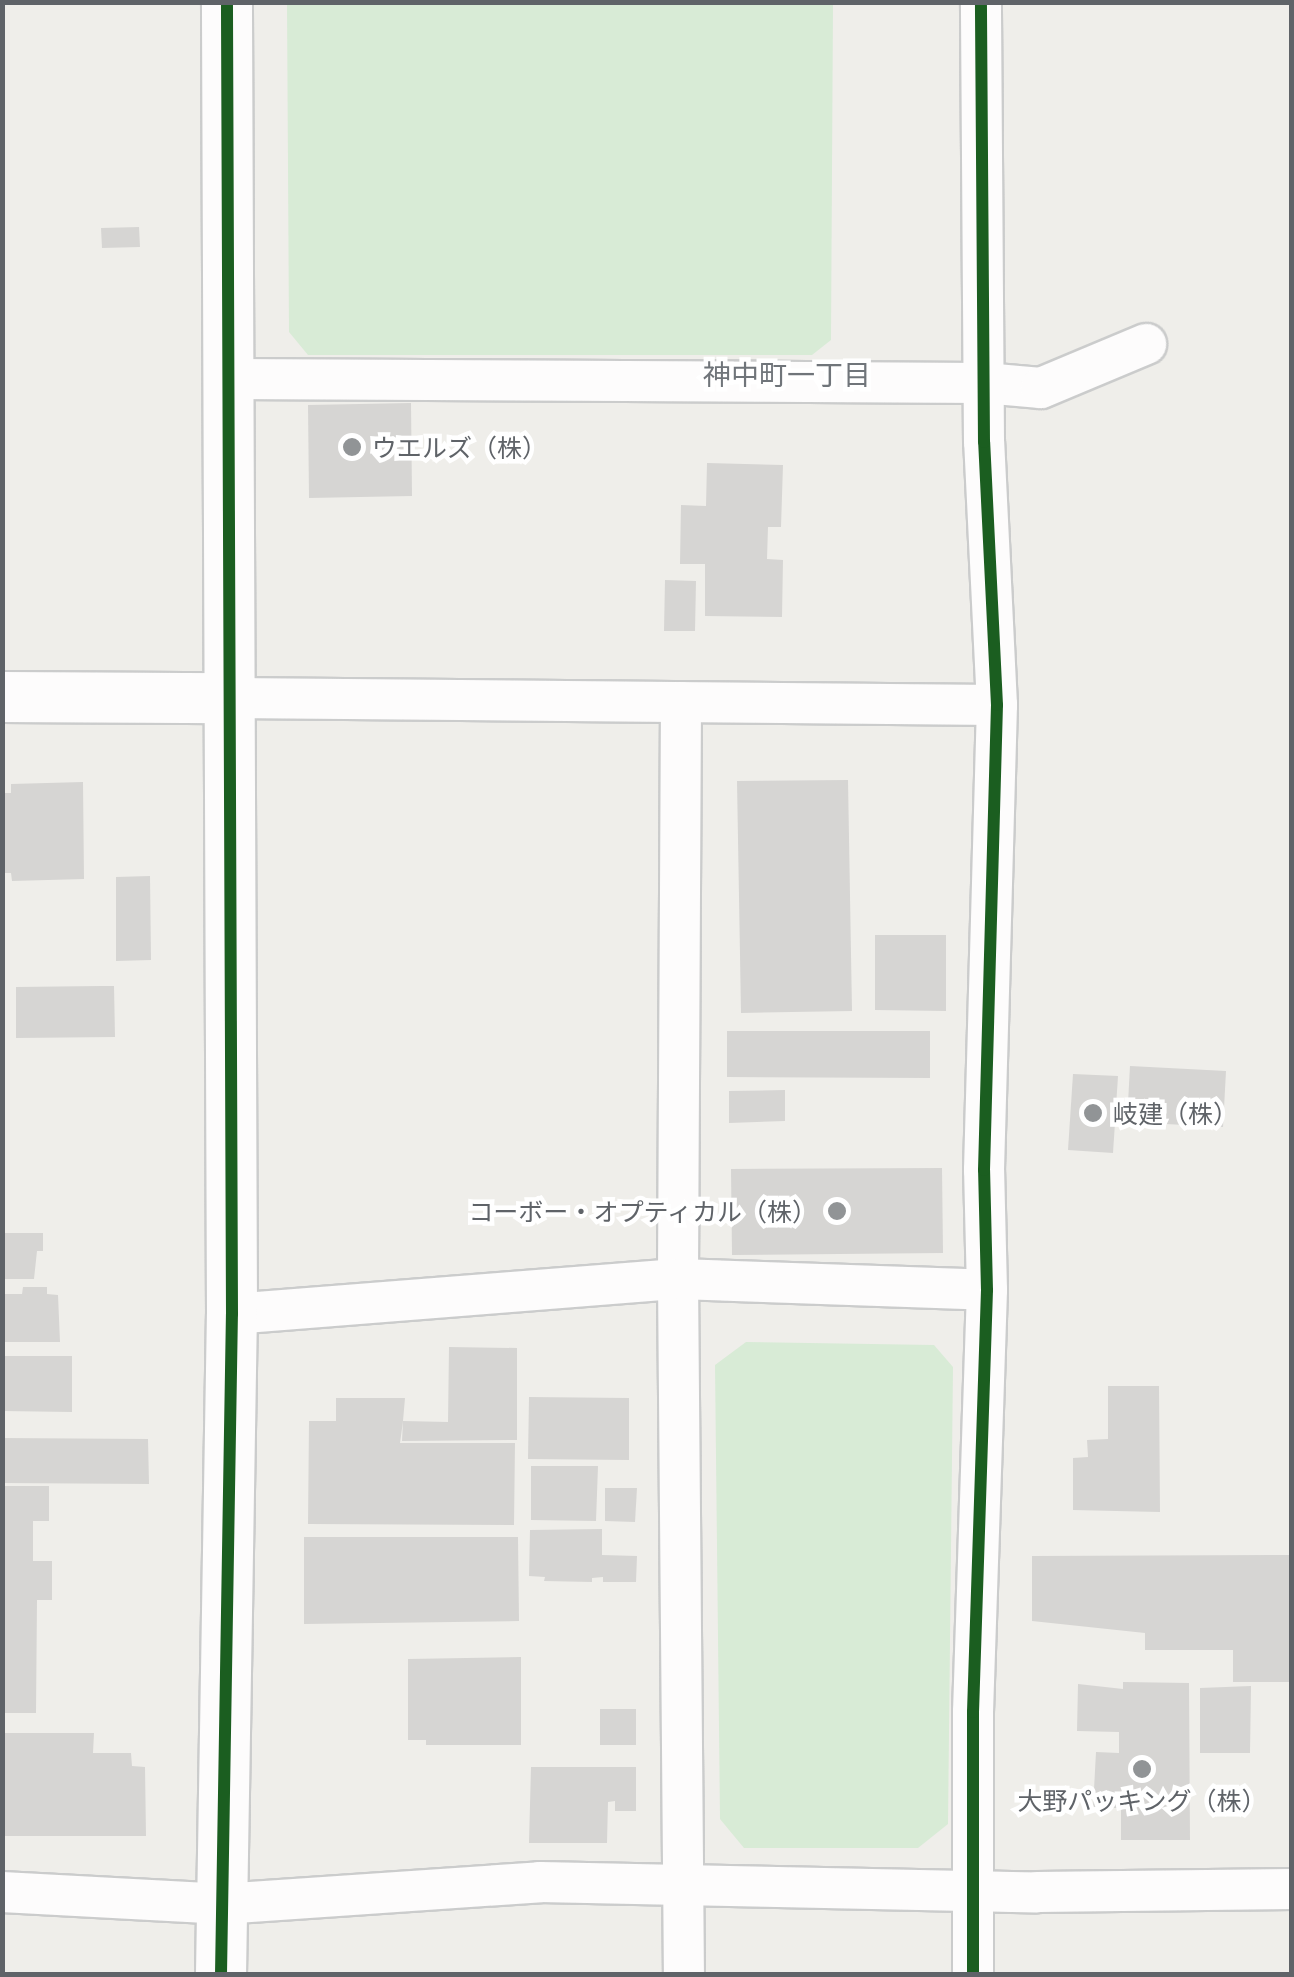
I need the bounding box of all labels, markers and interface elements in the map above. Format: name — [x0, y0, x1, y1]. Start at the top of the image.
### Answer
district label: 神中町一丁目 — [703, 357, 871, 391]
place label: ウエルズ（株） — [372, 432, 547, 462]
marker: ウエルズ（株） — [341, 436, 363, 458]
place label: 岐建（株） — [1113, 1098, 1238, 1128]
marker: 岐建（株） — [1082, 1102, 1104, 1124]
place label: コーボー・オプティカル（株） — [467, 1196, 817, 1226]
marker: コーボー・オプティカル（株） — [826, 1200, 848, 1222]
marker: 大野パッキング（株） — [1131, 1758, 1153, 1780]
place label: 大野パッキング（株） — [1017, 1785, 1267, 1815]

